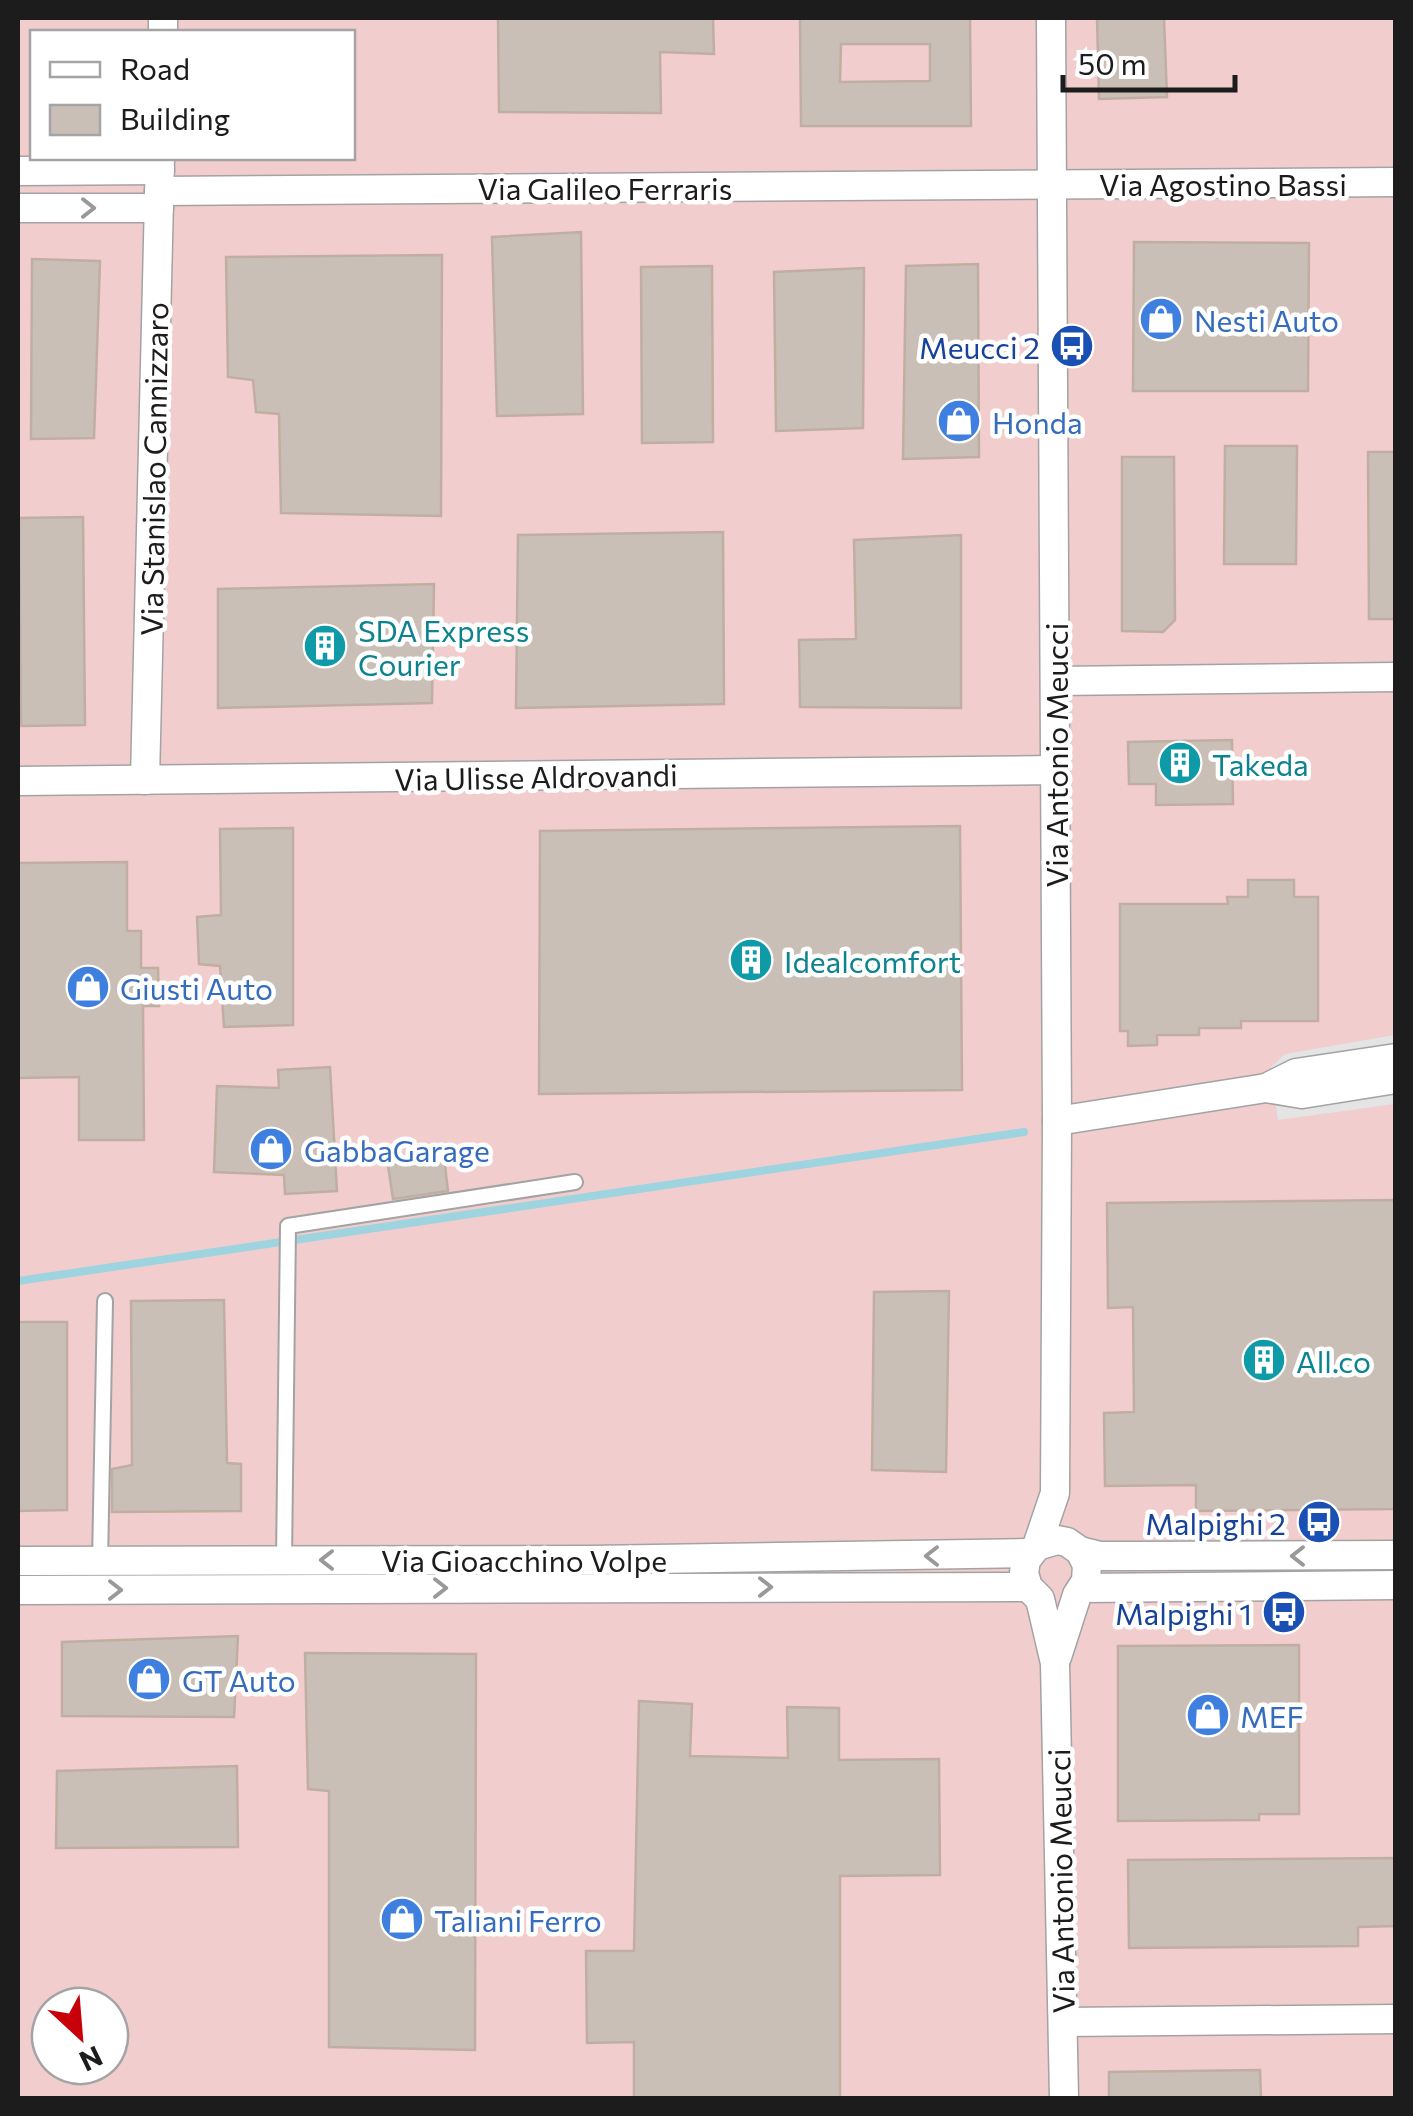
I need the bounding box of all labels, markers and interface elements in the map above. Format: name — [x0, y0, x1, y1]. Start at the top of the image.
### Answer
legend — [30, 30, 355, 160]
scale bar — [1063, 30, 1236, 92]
text: 50 m — [1078, 44, 1147, 81]
text: Road — [120, 49, 190, 86]
text: Building — [120, 99, 230, 136]
street label: Via Agostino Bassi — [1099, 165, 1347, 202]
street label: Via Galileo Ferraris — [478, 169, 732, 206]
one-way arrow — [82, 197, 97, 219]
shop icon: Nesti Auto — [1138, 296, 1184, 342]
place label: Nesti Auto — [1194, 301, 1339, 338]
street label: Via Stanislao Cannizzaro — [132, 302, 174, 636]
bus stop icon: Meucci 2 — [1049, 323, 1095, 369]
place label: Meucci 2 — [919, 328, 1040, 365]
shop icon: Honda — [936, 398, 982, 444]
place label: Honda — [992, 403, 1083, 440]
place label: SDA Express Courier — [358, 611, 529, 682]
building icon: SDA Express Courier — [302, 623, 348, 669]
street label: Via Antonio Meucci — [1037, 623, 1074, 887]
building icon: Takeda — [1157, 740, 1203, 786]
place label: Takeda — [1212, 745, 1309, 782]
street label: Via Ulisse Aldrovandi — [394, 755, 678, 797]
building icon: Idealcomfort — [728, 937, 774, 983]
place label: Idealcomfort — [784, 942, 961, 979]
shop icon: Giusti Auto — [65, 964, 111, 1010]
place label: Giusti Auto — [120, 969, 273, 1006]
shop icon: GabbaGarage — [248, 1126, 294, 1172]
place label: GabbaGarage — [304, 1131, 490, 1168]
building icon: All.co — [1241, 1337, 1287, 1383]
place label: All.co — [1296, 1342, 1371, 1379]
bus stop icon: Malpighi 2 — [1296, 1499, 1342, 1545]
place label: Malpighi 2 — [1145, 1504, 1286, 1541]
street label: Via Gioacchino Volpe — [381, 1541, 667, 1578]
one-way arrow — [924, 1545, 940, 1567]
one-way arrow — [1290, 1545, 1306, 1567]
one-way arrow — [319, 1549, 334, 1571]
one-way arrow — [758, 1576, 773, 1598]
one-way arrow — [432, 1577, 448, 1599]
one-way arrow — [108, 1579, 123, 1601]
bus stop icon: Malpighi 1 — [1261, 1589, 1307, 1635]
place label: Malpighi 1 — [1115, 1594, 1252, 1631]
shop icon: GT Auto — [126, 1656, 172, 1702]
place label: GT Auto — [182, 1661, 296, 1698]
shop icon: MEF — [1185, 1692, 1231, 1738]
place label: MEF — [1240, 1697, 1304, 1734]
street label: Via Antonio Meucci — [1039, 1748, 1081, 2014]
shop icon: Taliani Ferro — [379, 1896, 425, 1942]
place label: Taliani Ferro — [434, 1901, 602, 1938]
north arrow — [30, 1986, 130, 2086]
text: N — [75, 2039, 108, 2079]

